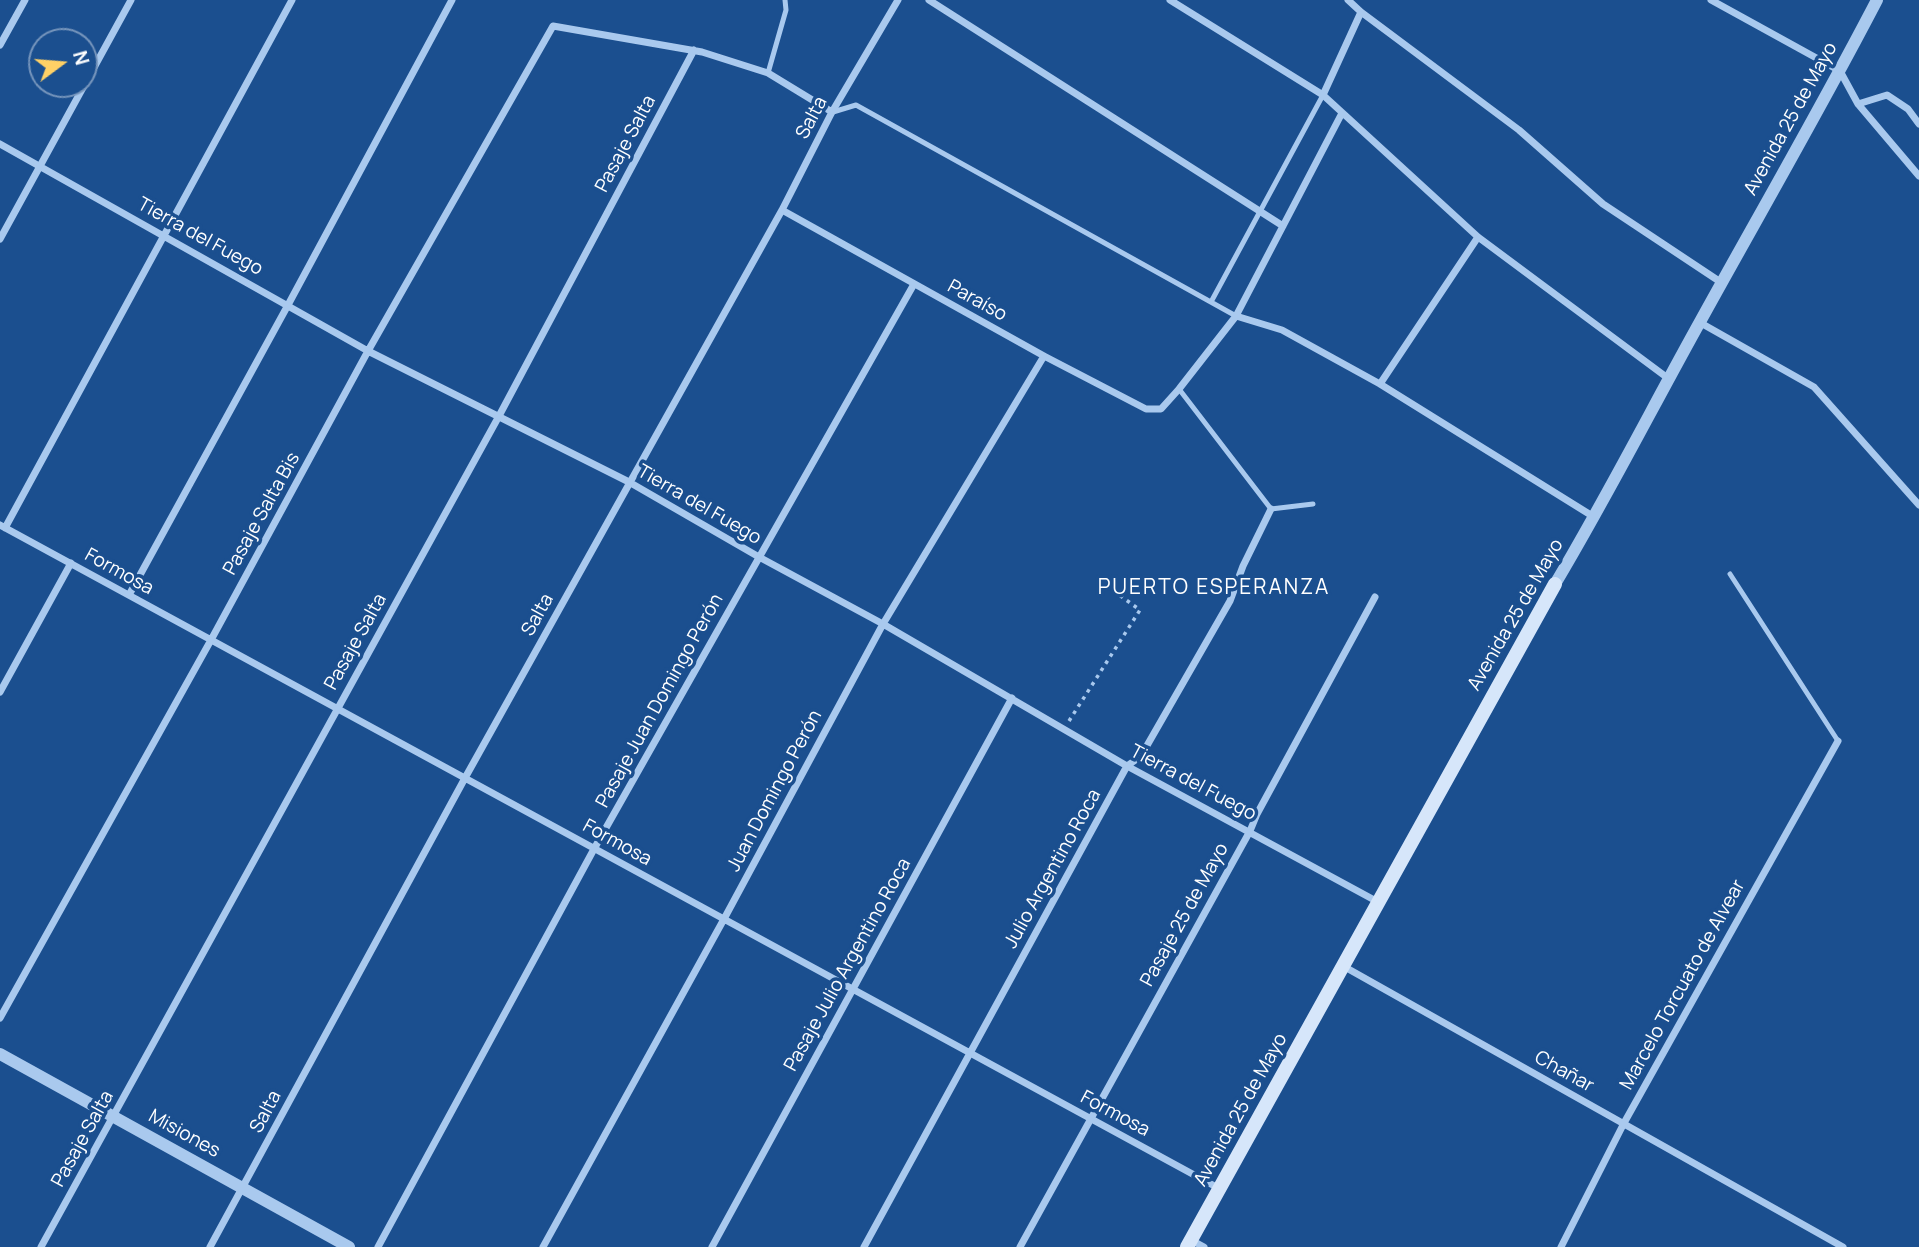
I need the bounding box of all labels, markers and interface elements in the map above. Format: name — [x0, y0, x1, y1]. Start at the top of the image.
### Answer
north arrow — [28, 28, 98, 98]
street label: Avenida 25 de Mayo — [1740, 39, 1842, 199]
text: N — [67, 48, 96, 68]
street label: Pasaje Salta — [591, 92, 661, 196]
street label: Salta — [791, 93, 833, 143]
street label: Tierra del Fuego — [133, 193, 267, 281]
street label: Paraíso — [943, 275, 1011, 327]
street label: Pasaje Salta Bis — [219, 449, 305, 579]
street label: Tierra del Fuego — [633, 460, 765, 550]
street label: Avenida 25 de Mayo — [1463, 535, 1569, 695]
street label: Formosa — [81, 544, 157, 600]
district label: PUERTO ESPERANZA — [1100, 575, 1328, 601]
street label: Pasaje Salta — [320, 590, 392, 694]
street label: Salta — [517, 590, 559, 640]
street label: Pasaje Juan Domingo Perón — [592, 590, 728, 812]
street label: Juan Domingo Perón — [723, 706, 827, 876]
street label: Tierra del Fuego — [1126, 740, 1260, 826]
street label: Julio Argentino Roca — [1000, 785, 1106, 953]
street label: Formosa — [579, 815, 655, 871]
street label: Pasaje 25 de Mayo — [1136, 839, 1234, 991]
street label: Pasaje Julio Argentino Roca — [780, 854, 916, 1076]
street label: Marcelo Torcuato de Alvear — [1616, 876, 1750, 1094]
street label: Avenida 25 de Mayo — [1190, 1030, 1292, 1190]
street label: Chañar — [1530, 1046, 1598, 1098]
street label: Formosa — [1076, 1086, 1154, 1142]
street label: Pasaje Salta — [47, 1087, 119, 1191]
street label: Salta — [245, 1087, 287, 1137]
street label: Misiones — [144, 1105, 224, 1163]

